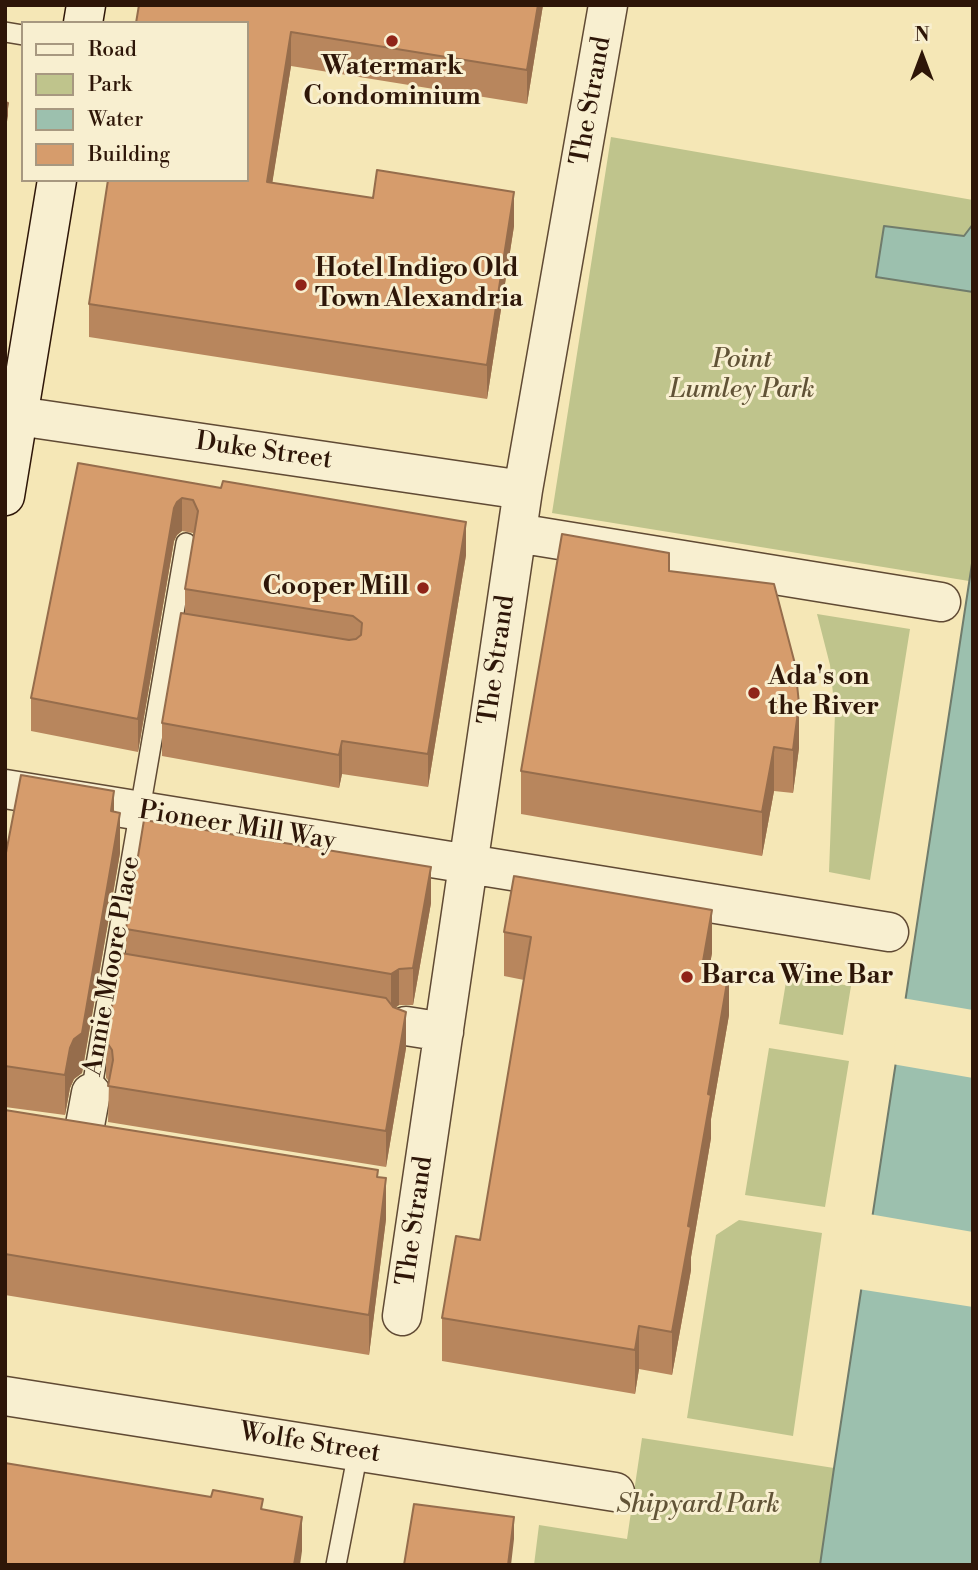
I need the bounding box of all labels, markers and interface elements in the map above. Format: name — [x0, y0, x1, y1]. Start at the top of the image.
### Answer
legend — [21, 21, 248, 182]
north arrow — [887, 21, 957, 91]
text: N — [914, 23, 930, 47]
marker: Watermark Condominium — [384, 33, 400, 49]
street label: The Strand — [565, 34, 619, 168]
text: Road — [88, 37, 137, 63]
place label: Watermark Condominium — [303, 52, 481, 114]
text: Park — [88, 72, 132, 98]
text: Water — [88, 107, 143, 133]
text: Building — [88, 142, 170, 168]
place label: Hotel Indigo Old Town Alexandria — [315, 254, 523, 316]
marker: Hotel Indigo Old Town Alexandria — [293, 277, 309, 293]
park label: Point Lumley Park — [669, 345, 815, 406]
street label: Duke Street — [194, 427, 334, 477]
place label: Cooper Mill — [263, 572, 409, 604]
marker: Cooper Mill — [415, 580, 431, 596]
street label: The Strand — [473, 593, 523, 727]
place label: Ada's on the River — [768, 662, 879, 724]
marker: Ada's on the River — [746, 685, 762, 701]
street label: Pioneer Mill Way — [136, 796, 338, 858]
street label: Annie Moore Place — [78, 854, 148, 1078]
place label: Barca Wine Bar — [701, 961, 894, 993]
marker: Barca Wine Bar — [679, 969, 695, 985]
street label: The Strand — [391, 1154, 441, 1288]
street label: Wolfe Street — [237, 1417, 383, 1471]
park label: Shipyard Park — [616, 1490, 780, 1522]

